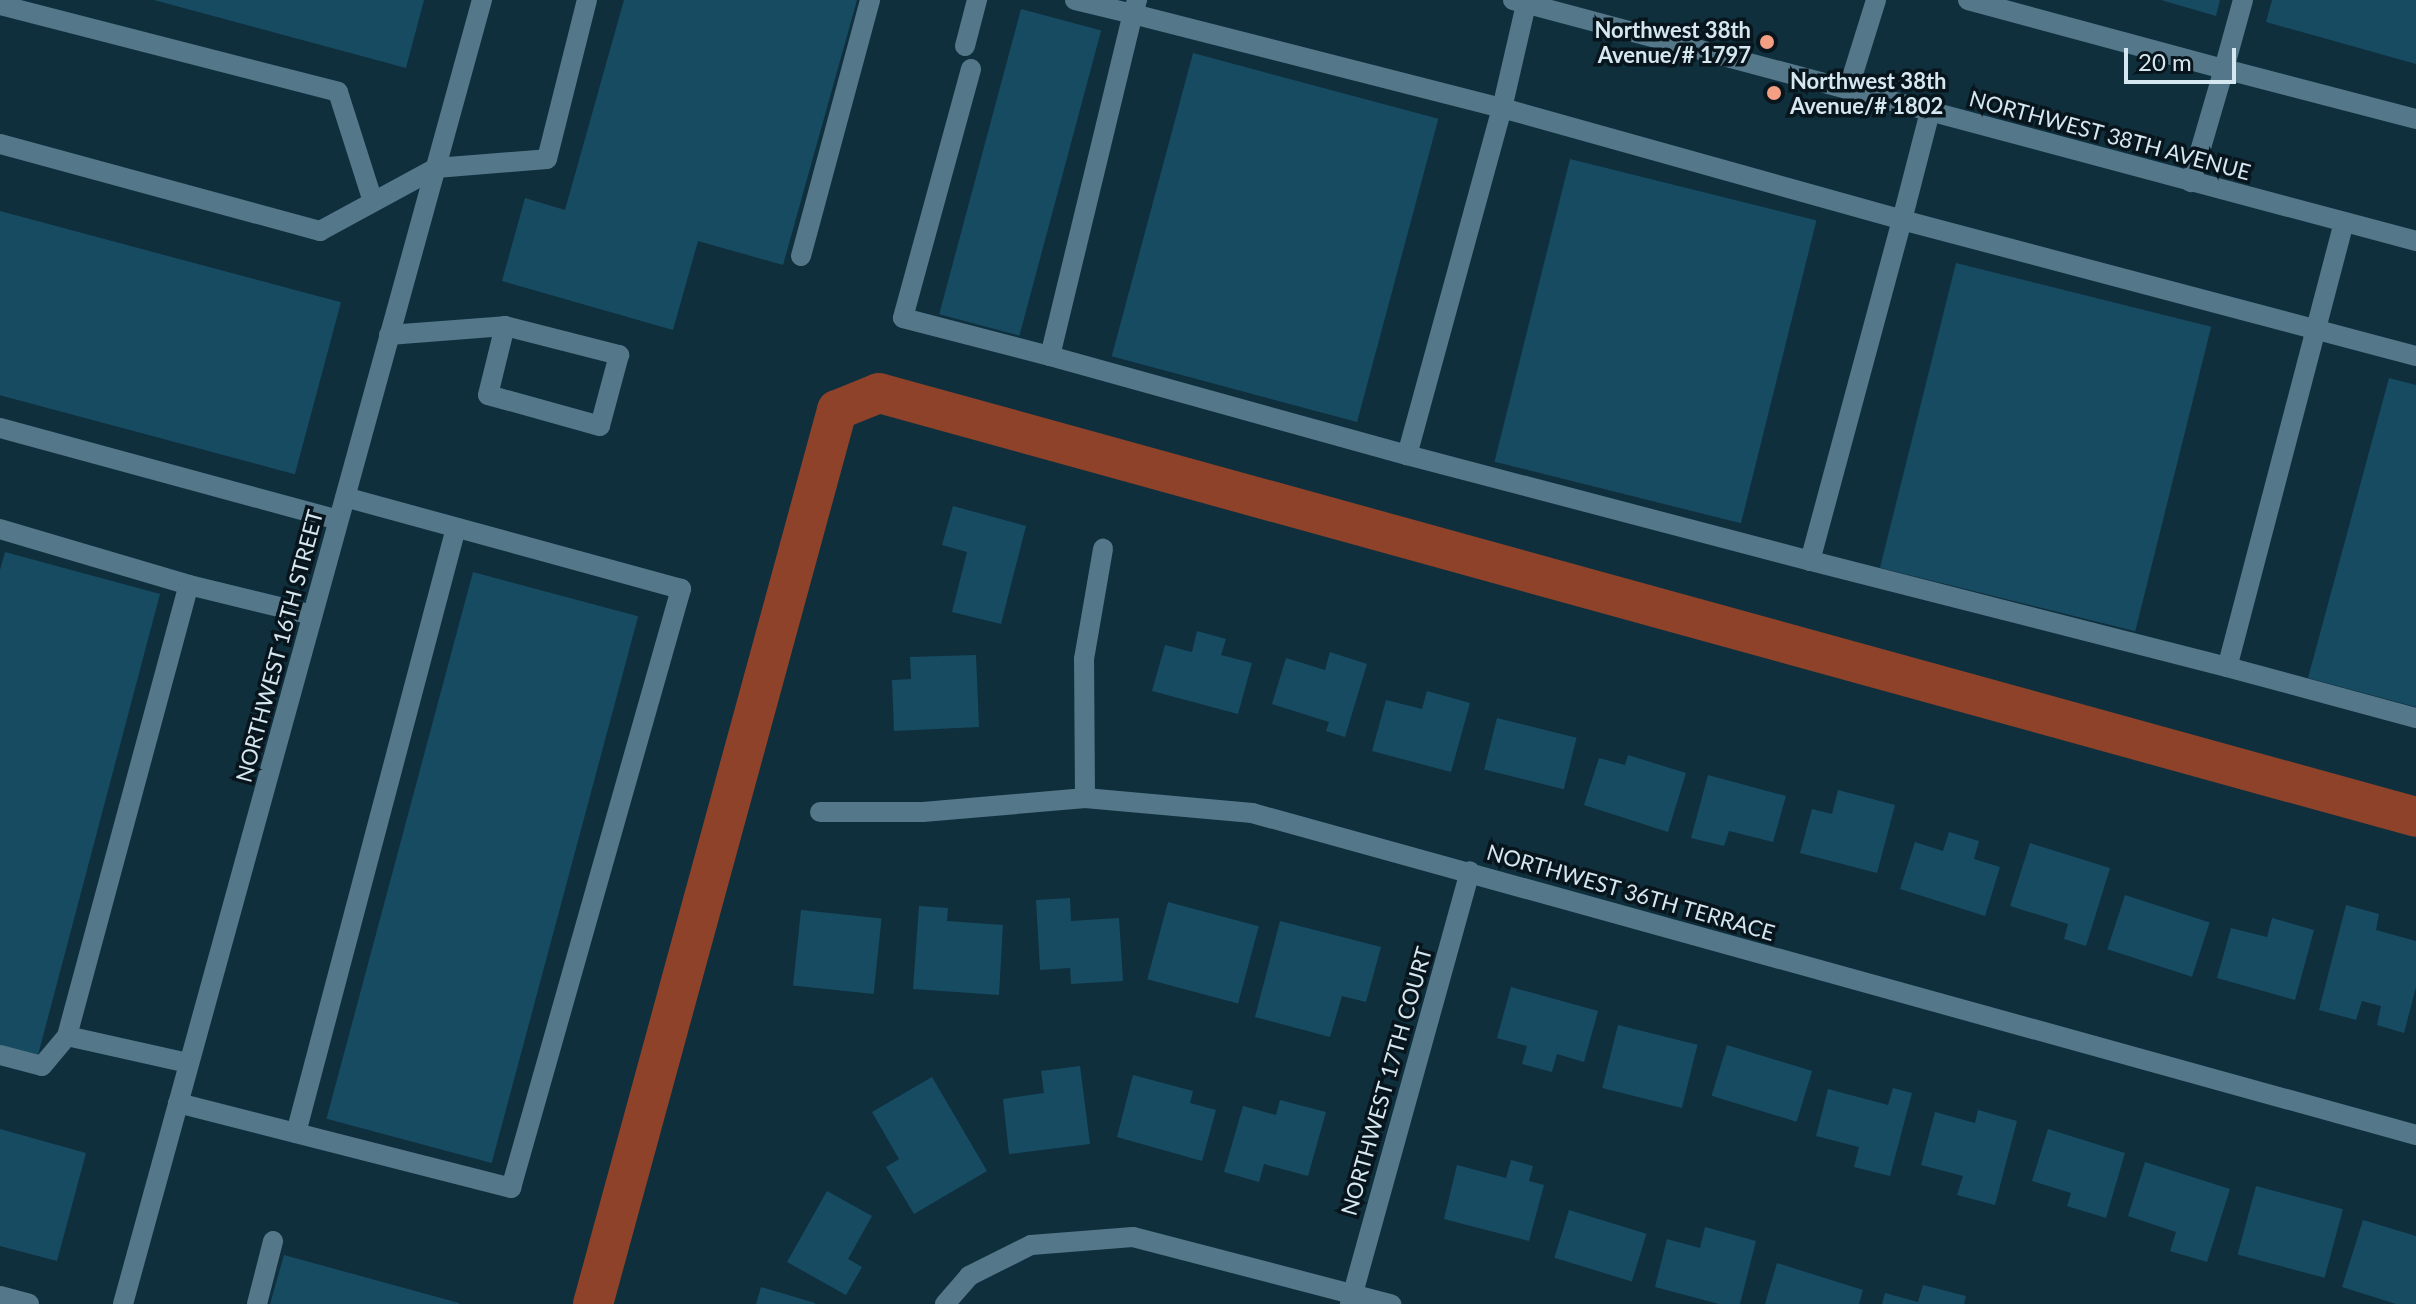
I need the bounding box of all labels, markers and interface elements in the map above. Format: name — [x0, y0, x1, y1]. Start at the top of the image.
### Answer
place label: Northwest 38th Avenue/# 1797 — [1595, 16, 1751, 68]
scale bar — [2128, 32, 2240, 82]
marker: Northwest 38th Avenue/# 1797 — [1758, 33, 1776, 51]
text: 20 m — [2138, 47, 2192, 76]
place label: Northwest 38th Avenue/# 1802 — [1790, 67, 1946, 118]
marker: Northwest 38th Avenue/# 1802 — [1765, 84, 1783, 102]
street label: NORTHWEST 38TH AVENUE — [1966, 85, 2254, 185]
street label: NORTHWEST 16TH STREET — [230, 507, 328, 785]
street label: NORTHWEST 36TH TERRACE — [1483, 838, 1779, 946]
street label: NORTHWEST 17TH COURT — [1335, 943, 1437, 1219]

